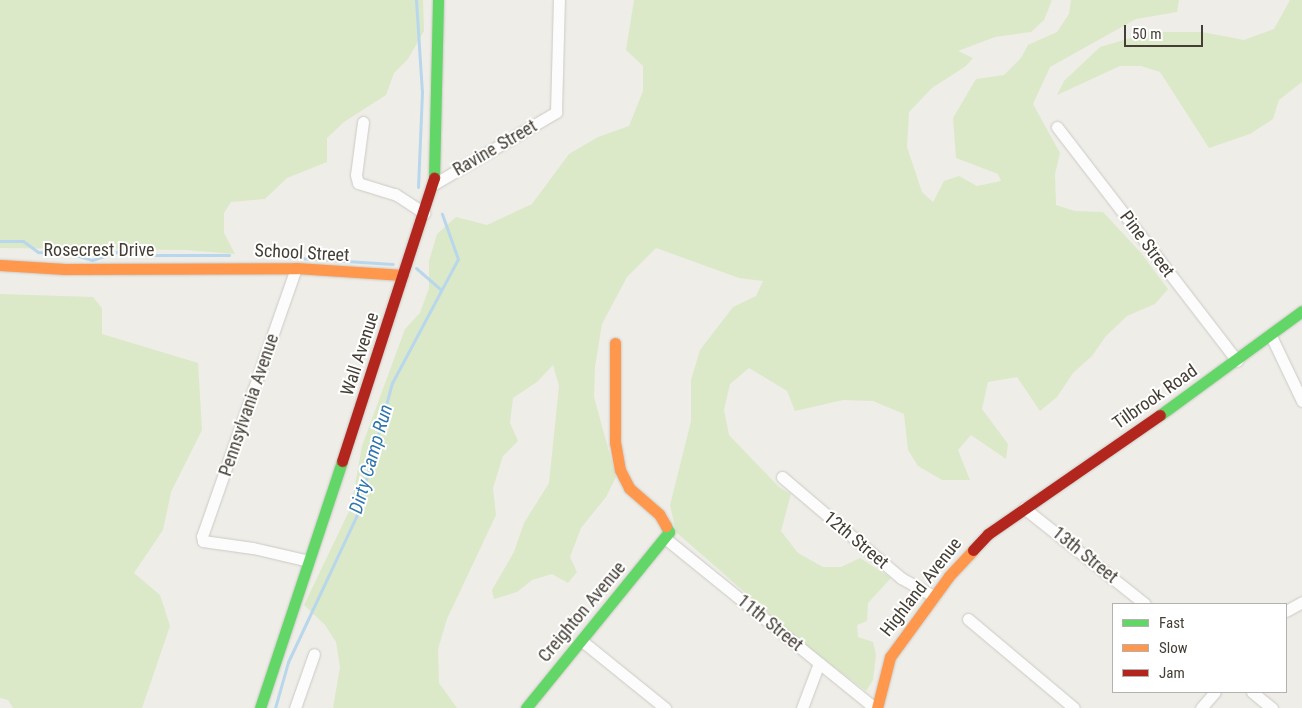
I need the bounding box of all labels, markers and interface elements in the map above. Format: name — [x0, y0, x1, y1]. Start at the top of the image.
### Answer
scale bar — [1127, 15, 1206, 47]
text: 50 m — [1132, 25, 1162, 43]
street label: Ravine Street — [449, 115, 541, 181]
street label: Pine Street — [1115, 207, 1179, 281]
street label: Rosecrest Drive — [44, 239, 154, 261]
street label: School Street — [254, 240, 350, 266]
street label: Wall Avenue — [336, 310, 384, 398]
street label: Pennsylvania Avenue — [215, 331, 283, 479]
street label: Tilbrook Road — [1109, 360, 1201, 434]
water label: Dirty Camp Run — [345, 402, 397, 516]
street label: 12th Street — [819, 507, 893, 573]
street label: 13th Street — [1048, 522, 1122, 588]
street label: Highland Avenue — [876, 533, 966, 641]
street label: Creighton Avenue — [534, 557, 630, 667]
street label: 11th Street — [733, 590, 807, 656]
legend — [1112, 603, 1287, 693]
text: Fast — [1159, 614, 1184, 632]
text: Slow — [1159, 639, 1188, 657]
text: Jam — [1159, 664, 1185, 682]

